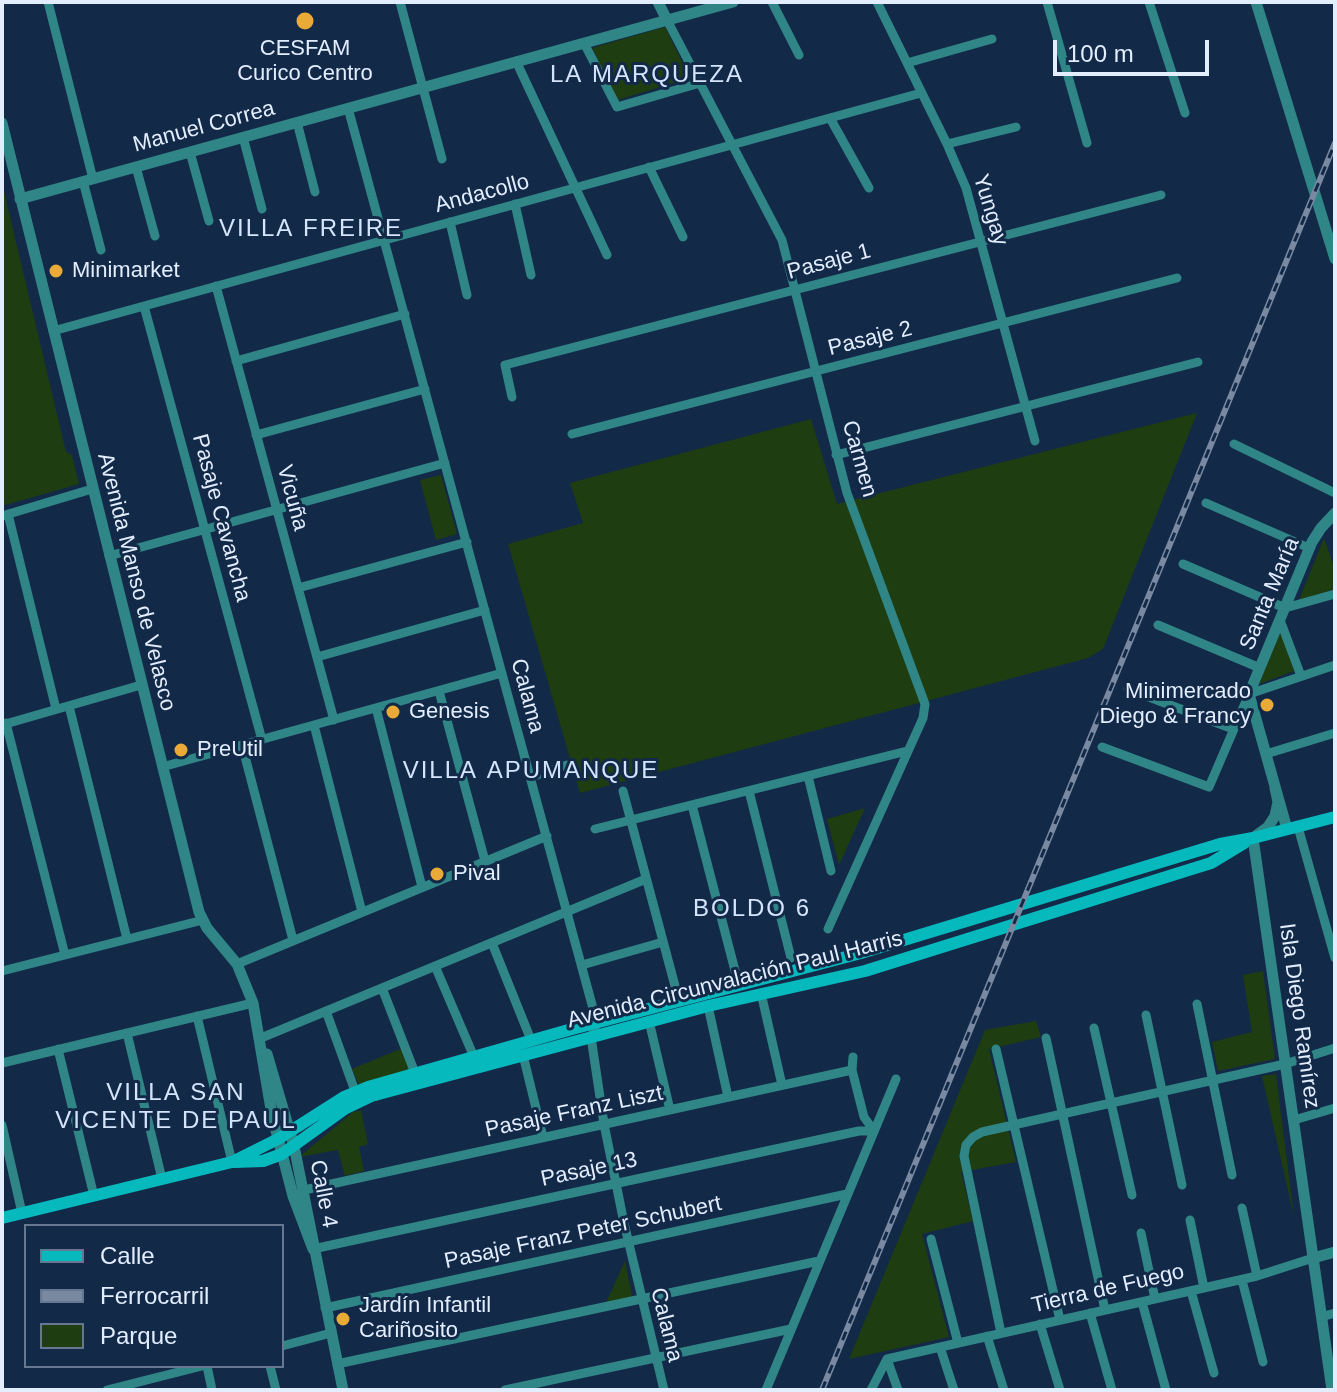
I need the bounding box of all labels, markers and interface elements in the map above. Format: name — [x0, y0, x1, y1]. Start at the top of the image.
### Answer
marker: CESFAM Curico Centro — [294, 10, 316, 32]
scale bar — [1057, 24, 1213, 74]
place label: CESFAM Curico Centro — [237, 36, 373, 88]
text: 100 m — [1067, 40, 1134, 67]
district label: LA MARQUEZA — [550, 61, 744, 89]
street label: Manuel Correa — [130, 95, 278, 159]
street label: Andacollo — [432, 169, 532, 219]
street label: Yungay — [967, 171, 1013, 249]
district label: VILLA FREIRE — [219, 215, 403, 243]
street label: Pasaje 1 — [784, 238, 874, 286]
place label: Minimarket — [72, 258, 180, 284]
marker: Minimarket — [47, 262, 65, 280]
street label: Pasaje 2 — [825, 316, 915, 362]
street label: Carmen — [836, 418, 882, 500]
street label: Pasaje Cavancha — [186, 431, 256, 605]
street label: Avenida Manso de Velasco — [91, 450, 181, 714]
street label: Vicuña — [271, 462, 313, 534]
street label: Santa María — [1234, 534, 1306, 654]
street label: Calama — [504, 656, 550, 736]
place label: Minimercado Diego & Francy — [1099, 679, 1251, 730]
marker: Minimercado Diego & Francy — [1258, 696, 1276, 714]
place label: Genesis — [409, 699, 490, 725]
marker: Genesis — [384, 703, 402, 721]
place label: PreUtil — [197, 737, 263, 763]
marker: PreUtil — [172, 741, 190, 759]
district label: VILLA APUMANQUE — [403, 757, 659, 785]
place label: Pival — [453, 861, 501, 887]
marker: Pival — [428, 865, 446, 883]
district label: BOLDO 6 — [693, 895, 811, 923]
street label: Isla Diego Ramírez — [1273, 922, 1325, 1110]
street label: Avenida Circunvalación Paul Harris — [565, 926, 905, 1034]
district label: VILLA SAN VICENTE DE PAUL — [55, 1079, 297, 1135]
street label: Pasaje Franz Liszt — [483, 1080, 665, 1144]
street label: Pasaje 13 — [538, 1147, 640, 1193]
street label: Calle 4 — [304, 1158, 342, 1230]
street label: Pasaje Franz Peter Schubert — [442, 1191, 724, 1275]
legend — [24, 1224, 284, 1368]
text: Calle — [100, 1242, 155, 1269]
street label: Tierra de Fuego — [1029, 1259, 1187, 1319]
text: Ferrocarril — [100, 1282, 209, 1309]
street label: Calama — [644, 1285, 688, 1365]
place label: Jardín Infantil Cariñosito — [359, 1293, 491, 1344]
marker: Jardín Infantil Cariñosito — [334, 1310, 352, 1328]
text: Parque — [100, 1322, 177, 1349]

